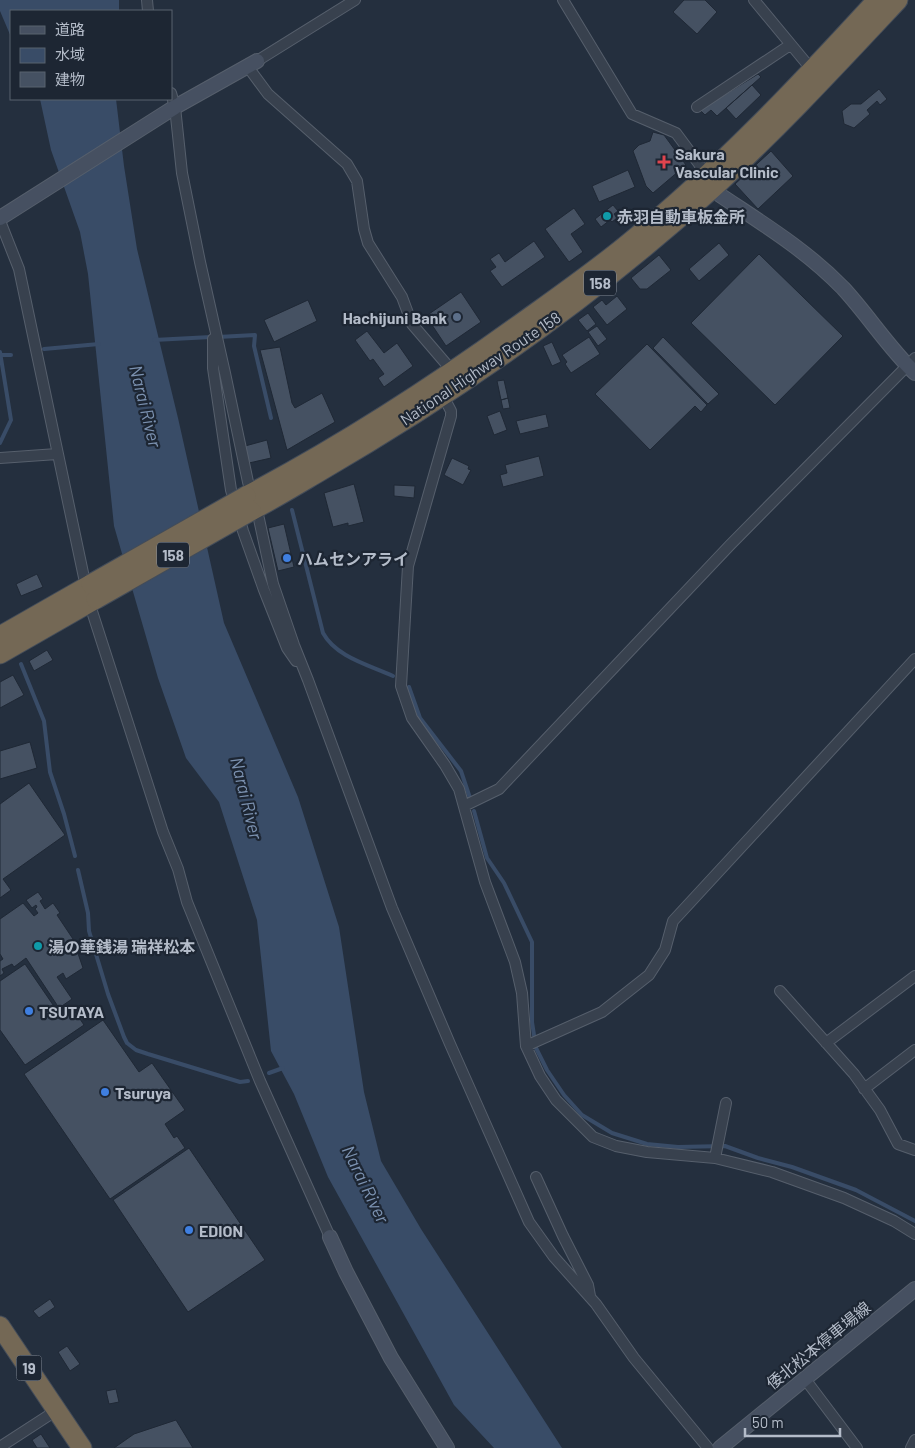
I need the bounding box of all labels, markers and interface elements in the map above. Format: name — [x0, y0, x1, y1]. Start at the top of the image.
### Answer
legend — [10, 10, 172, 100]
text: 道路 — [55, 20, 85, 38]
text: 水域 — [55, 45, 85, 63]
text: 建物 — [55, 70, 85, 88]
place label: Sakura Vascular Clinic — [675, 144, 779, 181]
marker: Sakura Vascular Clinic — [657, 155, 671, 169]
place label: 赤羽自動車板金所 — [617, 207, 745, 226]
marker: 赤羽自動車板金所 — [601, 210, 613, 222]
road number: 158 — [584, 270, 616, 296]
street label: National Highway Route 158 — [396, 307, 564, 429]
place label: Hachijuni Bank — [343, 308, 447, 327]
marker: Hachijuni Bank — [451, 311, 463, 323]
water label: Narai River — [125, 363, 167, 450]
road number: 158 — [157, 542, 189, 568]
place label: ハムセンアライ — [297, 549, 409, 568]
marker: ハムセンアライ — [281, 552, 293, 564]
water label: Narai River — [226, 755, 268, 842]
place label: 湯の華銭湯 瑞祥松本 — [48, 937, 195, 956]
marker: 湯の華銭湯 瑞祥松本 — [32, 940, 44, 952]
place label: TSUTAYA — [39, 1002, 104, 1021]
marker: TSUTAYA — [23, 1005, 35, 1017]
place label: Tsuruya — [115, 1083, 171, 1102]
marker: Tsuruya — [99, 1086, 111, 1098]
water label: Narai River — [338, 1142, 395, 1227]
place label: EDION — [199, 1221, 243, 1240]
marker: EDION — [183, 1224, 195, 1236]
street label: 倭北松本停車場線 — [762, 1297, 874, 1393]
road number: 19 — [16, 1356, 42, 1380]
scale bar — [745, 1406, 840, 1438]
text: 50 m — [752, 1413, 784, 1431]

